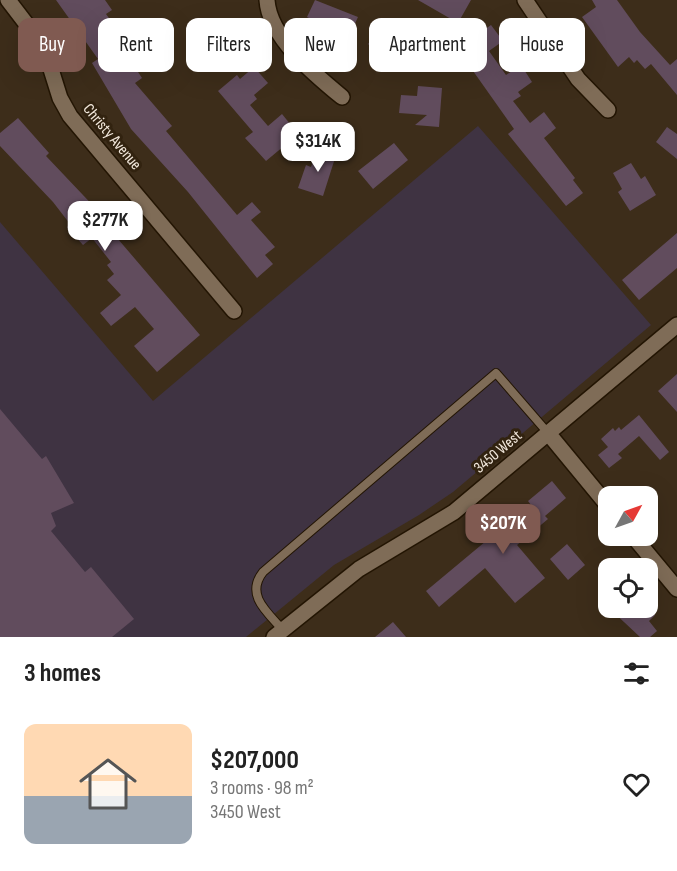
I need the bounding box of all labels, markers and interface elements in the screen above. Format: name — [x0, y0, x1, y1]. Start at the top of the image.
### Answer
chip: Buy — [18, 18, 86, 72]
chip: Rent — [98, 18, 174, 72]
chip: Filters — [186, 18, 272, 72]
chip: New — [284, 18, 357, 72]
chip: Apartment — [369, 18, 487, 72]
chip: House — [499, 18, 585, 72]
street label: Christy Avenue — [79, 100, 145, 174]
pin: $314K — [276, 122, 360, 173]
text: $314K — [295, 129, 341, 153]
pin: $277K — [63, 201, 147, 252]
text: $277K — [82, 208, 128, 232]
street label: 3450 West — [470, 426, 526, 478]
north arrow — [598, 486, 658, 546]
map controls — [598, 486, 658, 618]
pin: $207K — [461, 504, 545, 555]
text: $207K — [479, 511, 527, 535]
button: locate — [598, 558, 658, 618]
icon: filters — [620, 657, 653, 690]
text: 3 homes — [24, 658, 101, 689]
text: $207,000 — [210, 745, 299, 776]
icon: home — [72, 748, 144, 820]
icon: heart — [620, 768, 653, 801]
text: 3 rooms · 98 m² — [210, 776, 314, 800]
text: 3450 West — [210, 800, 281, 824]

